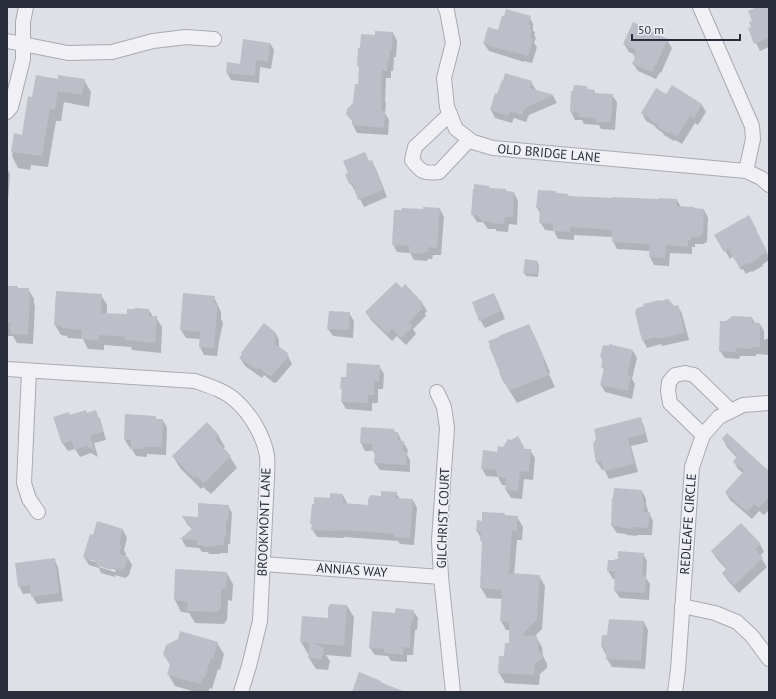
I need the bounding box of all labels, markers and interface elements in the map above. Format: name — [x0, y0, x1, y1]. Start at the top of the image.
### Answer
scale bar — [632, 16, 740, 42]
text: 50 m — [638, 22, 664, 37]
street label: OLD BRIDGE LANE — [497, 140, 601, 166]
street label: BROOKMONT LANE — [254, 467, 274, 577]
street label: GILCHRIST COURT — [433, 467, 453, 569]
street label: REDLEAFE CIRCLE — [676, 473, 700, 575]
street label: ANNIAS WAY — [316, 559, 389, 581]

